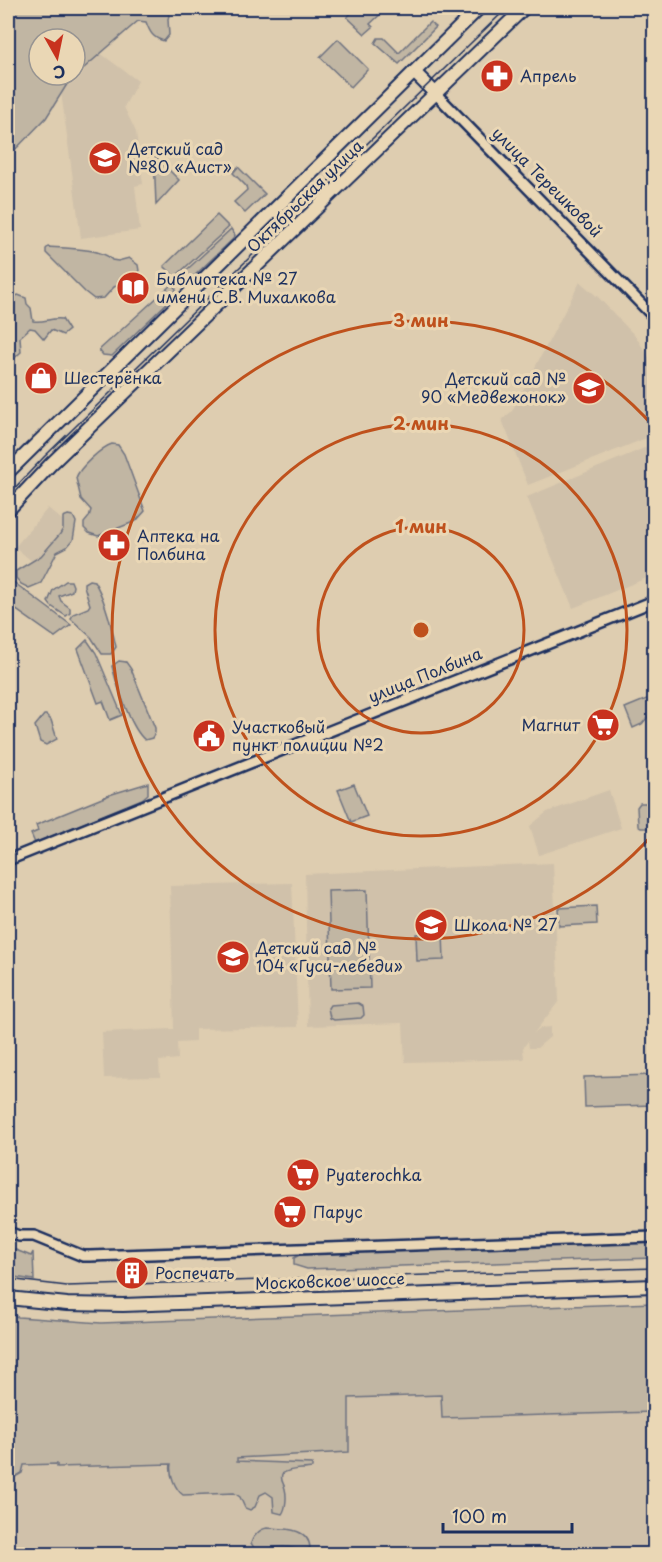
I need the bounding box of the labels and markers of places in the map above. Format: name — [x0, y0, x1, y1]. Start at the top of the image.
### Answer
pharmacy icon: Апрель — [479, 58, 515, 94]
place label: Апрель — [520, 63, 576, 87]
place label: Детский сад №80 «Аист» — [127, 136, 232, 178]
school or university icon: Детский сад №80 «Аист» — [87, 140, 123, 176]
place label: Библиотека № 27 имени С.В. Михалкова — [156, 266, 336, 308]
library icon: Библиотека № 27 имени С.В. Михалкова — [115, 270, 151, 306]
shop icon: Шестерёнка — [23, 360, 59, 396]
place label: Шестерёнка — [64, 365, 162, 389]
place label: Детский сад № 90 «Медвежонок» — [421, 366, 566, 408]
school or university icon: Детский сад № 90 «Медвежонок» — [571, 370, 607, 406]
place label: Аптека на Полбина — [137, 523, 220, 565]
pharmacy icon: Аптека на Полбина — [96, 527, 132, 563]
centre of rings — [411, 620, 431, 640]
supermarket icon: Магнит — [585, 707, 621, 743]
place label: Магнит — [521, 712, 581, 736]
place label: Участковый пункт полиции №2 — [232, 714, 384, 756]
public building icon: Участковый пункт полиции №2 — [191, 718, 227, 754]
school or university icon: Школа № 27 — [413, 907, 449, 943]
place label: Школа № 27 — [454, 912, 557, 936]
place label: Детский сад № 104 «Гуси-лебеди» — [255, 935, 403, 977]
school or university icon: Детский сад № 104 «Гуси-лебеди» — [215, 939, 251, 975]
supermarket icon: Pyaterochka — [285, 1157, 321, 1193]
place label: Pyaterochka — [326, 1162, 421, 1186]
supermarket icon: Парус — [272, 1194, 308, 1230]
place label: Парус — [313, 1199, 363, 1223]
building icon: Роспечать — [114, 1255, 150, 1291]
place label: Роспечать — [155, 1260, 234, 1284]

